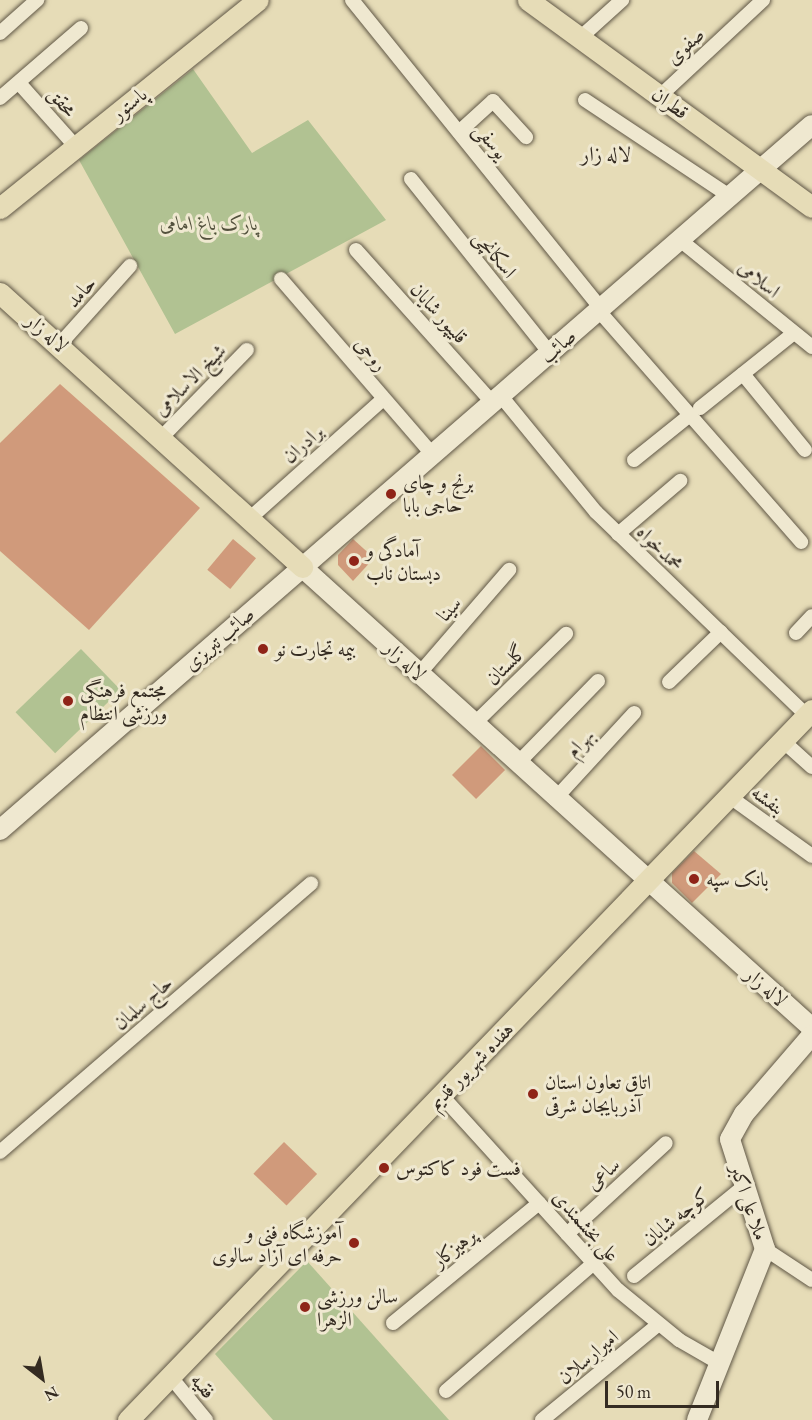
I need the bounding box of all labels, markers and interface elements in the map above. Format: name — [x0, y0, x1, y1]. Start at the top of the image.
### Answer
street label: صفوی — [661, 22, 709, 70]
street label: محقق — [42, 82, 82, 122]
street label: پاستور — [106, 82, 152, 126]
street label: قطران — [647, 82, 693, 124]
street label: یوسفی — [469, 118, 513, 164]
district label: لاله زار — [581, 141, 631, 167]
park label: پارک باغ امامی — [160, 211, 258, 235]
street label: اسکانچی — [469, 225, 521, 283]
street label: اسلامی — [733, 255, 785, 303]
street label: حامد — [61, 271, 101, 313]
street label: قلیپور شایان — [405, 277, 473, 349]
street label: لاله زار — [21, 308, 73, 358]
street label: صائب — [535, 324, 581, 368]
street label: روحی — [350, 332, 392, 376]
street label: شیخ الاسلامی — [149, 339, 231, 421]
street label: برادران — [278, 419, 328, 469]
place label: برنج و چای حاجی بابا — [403, 470, 473, 517]
marker: برنج و چای حاجی بابا — [384, 487, 398, 501]
street label: محمدخواه — [632, 520, 688, 576]
place label: آمادگی و دبستان ناب — [366, 538, 441, 585]
marker: آمادگی و دبستان ناب — [347, 554, 361, 568]
street label: سینا — [432, 591, 466, 627]
street label: صائب تبریزی — [179, 602, 259, 676]
street label: لاله زار — [379, 636, 431, 686]
place label: بیمه تجارت نو — [275, 637, 356, 661]
street label: گلستان — [481, 640, 531, 690]
marker: بیمه تجارت نو — [256, 642, 270, 656]
place label: مجتمع فرهنگی ورزشی انتظام — [80, 678, 167, 725]
marker: مجتمع فرهنگی ورزشی انتظام — [61, 694, 75, 708]
street label: بهرام — [561, 724, 599, 762]
street label: بنفشه — [747, 780, 789, 820]
place label: بانک سپه — [706, 867, 769, 891]
marker: بانک سپه — [687, 872, 701, 886]
street label: لاله زار — [740, 962, 792, 1012]
street label: حاج سلمان — [108, 971, 178, 1035]
street label: هفده شهریور قدیم — [423, 1017, 519, 1115]
place label: اتاق تعاون استان آذربایجان شرقی — [545, 1070, 651, 1117]
marker: اتاق تعاون استان آذربایجان شرقی — [526, 1087, 540, 1101]
street label: ساعی — [581, 1153, 625, 1195]
place label: فست فود کاکتوس — [396, 1156, 521, 1180]
marker: فست فود کاکتوس — [377, 1161, 391, 1175]
street label: ملا علی اکبر — [725, 1161, 773, 1243]
street label: کوچه شایان — [638, 1183, 714, 1251]
street label: علی بخشمندی — [548, 1185, 624, 1267]
place label: آموزشگاه فنی و حرفه ای آزاد سالوی — [212, 1220, 342, 1267]
street label: پرهیزکار — [427, 1223, 481, 1273]
marker: آموزشگاه فنی و حرفه ای آزاد سالوی — [347, 1236, 361, 1250]
place label: سالن ورزشی الزهرا — [317, 1284, 398, 1331]
marker: سالن ورزشی الزهرا — [298, 1300, 312, 1314]
street label: امیرارسلان — [553, 1325, 623, 1389]
north arrow — [12, 1348, 72, 1408]
street label: فقیه — [186, 1368, 220, 1404]
scale bar — [608, 1369, 722, 1407]
text: 50 m — [616, 1380, 651, 1403]
text: N — [41, 1382, 62, 1406]

